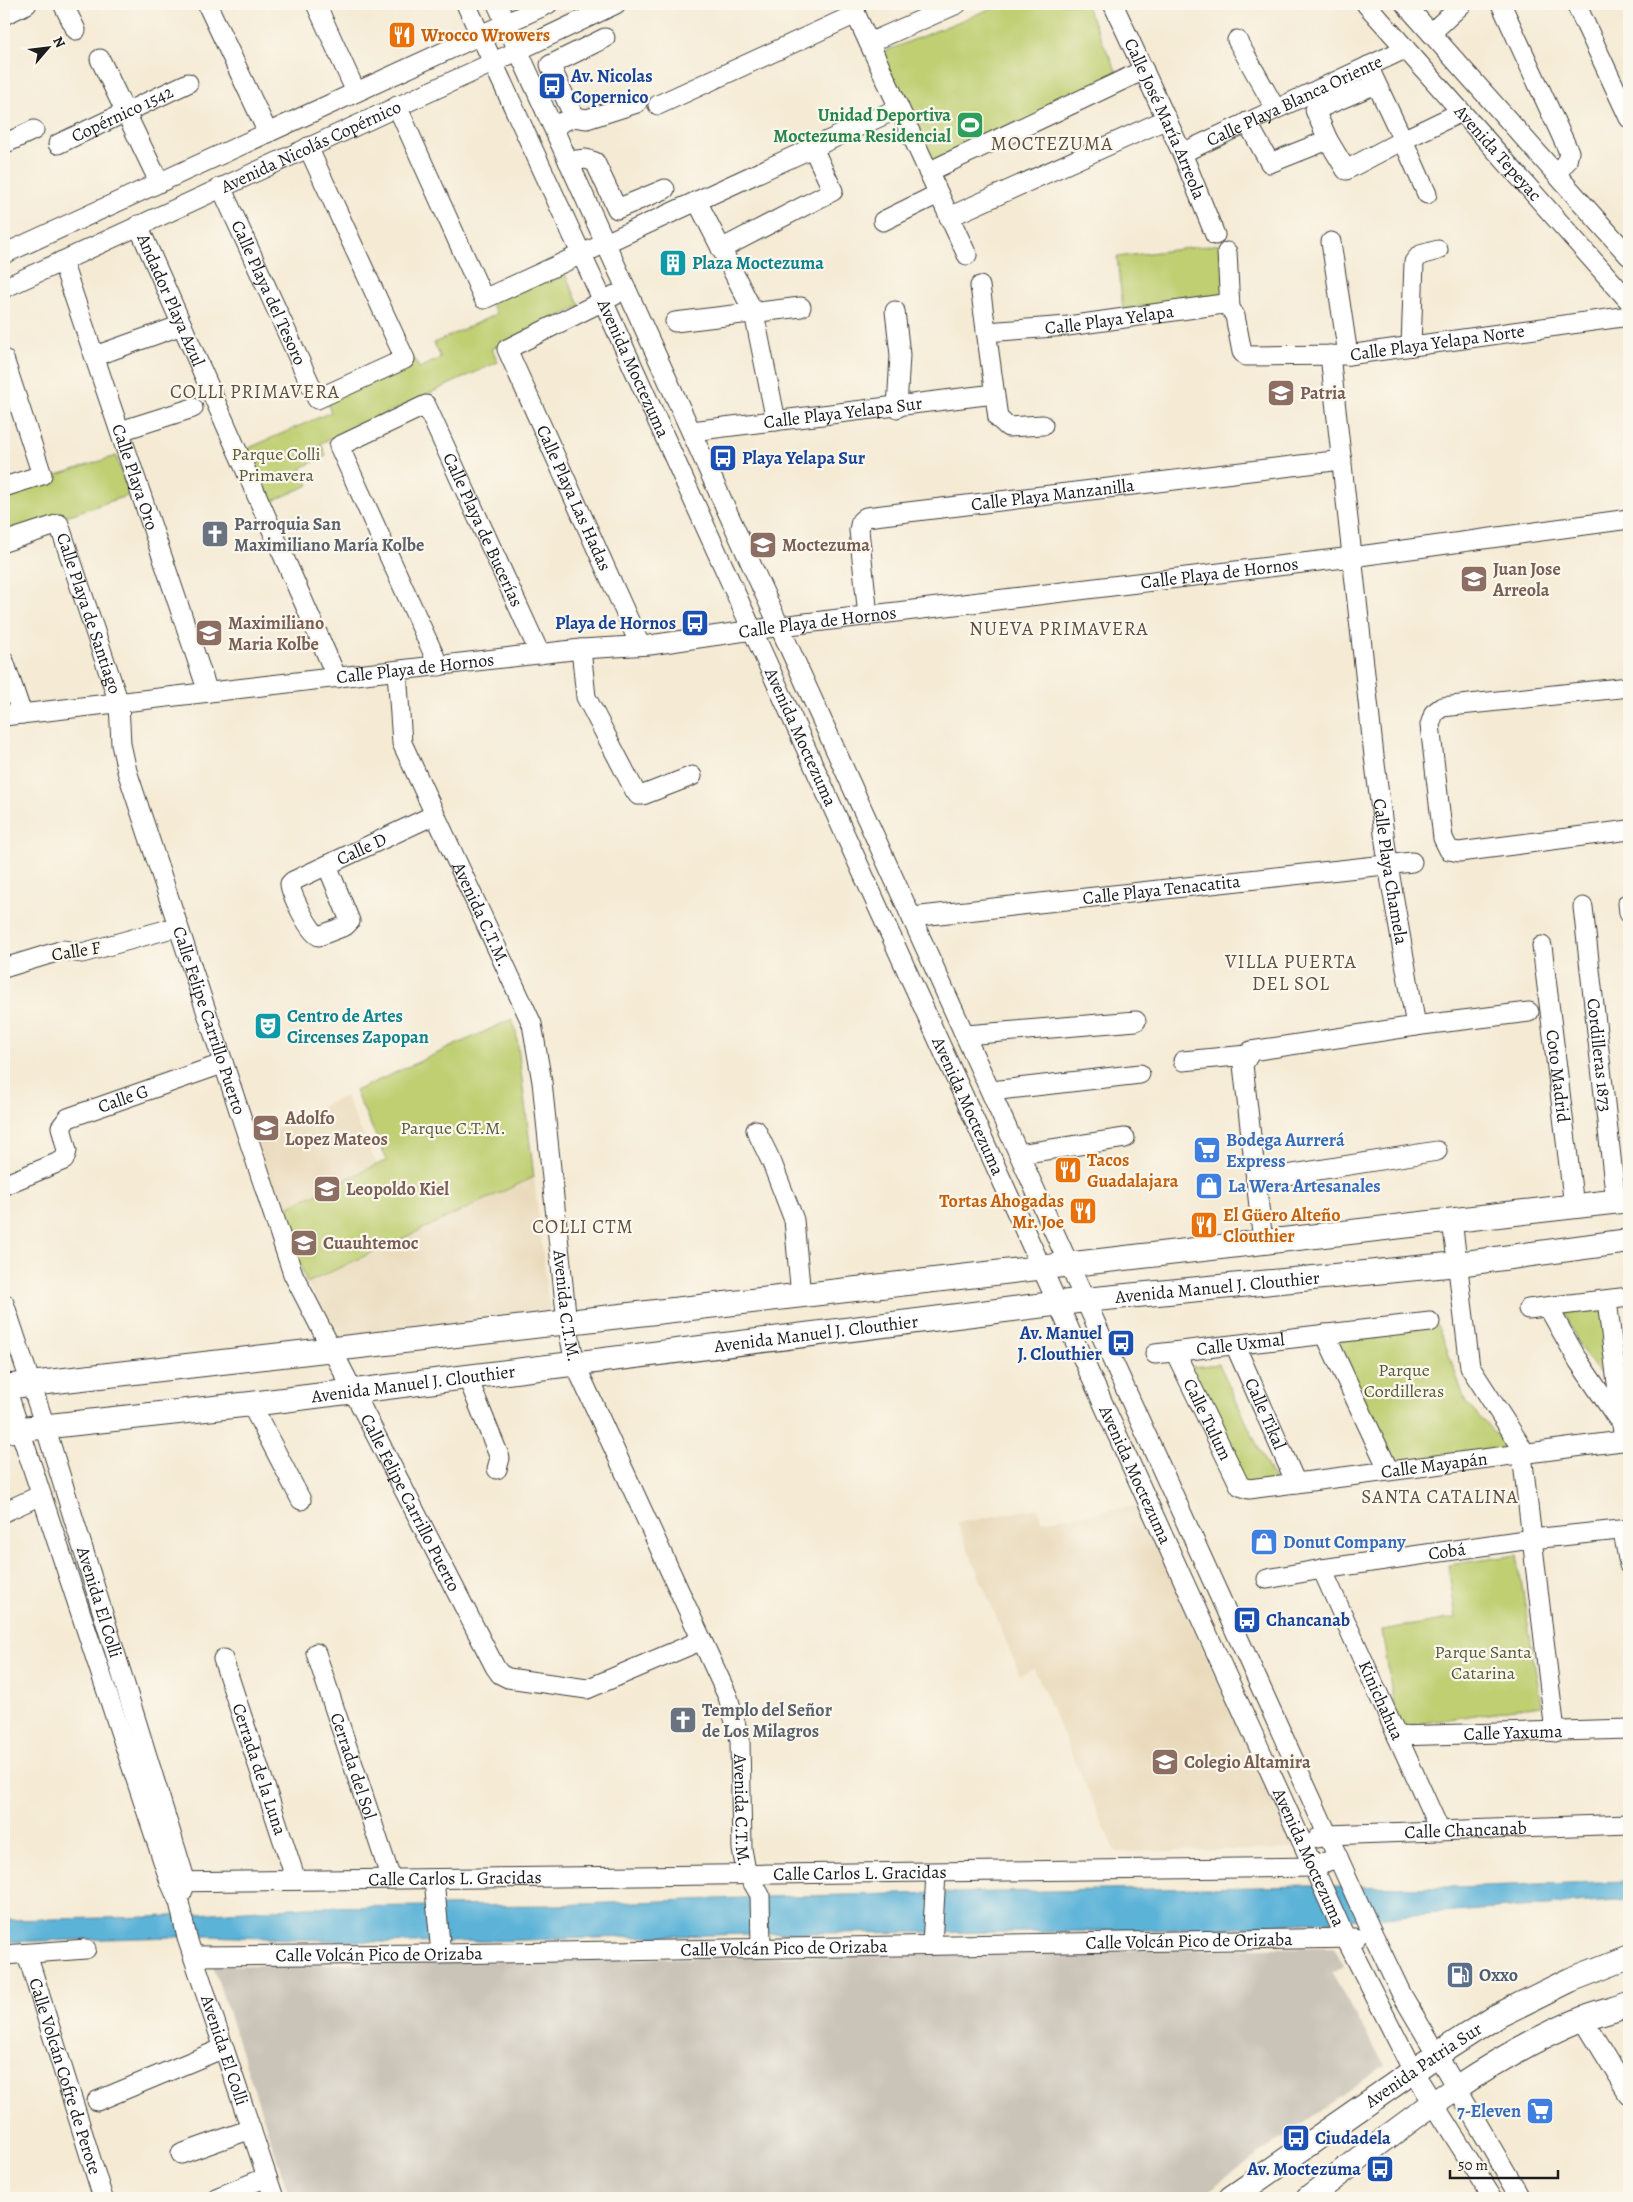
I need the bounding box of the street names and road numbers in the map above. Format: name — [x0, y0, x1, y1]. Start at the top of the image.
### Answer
street label: Calle José María Arreola — [1118, 34, 1212, 203]
street label: Calle Playa Blanca Oriente — [1203, 49, 1386, 152]
street label: Copérnico 1542 — [67, 79, 178, 148]
street label: Avenida Nicolás Copérnico — [216, 95, 405, 199]
street label: Avenida Tepeyac — [1448, 99, 1547, 206]
street label: Calle Playa del Tesoro — [226, 216, 312, 369]
street label: Andador Playa Azul — [131, 229, 211, 371]
street label: Avenida Moctezuma — [591, 294, 676, 442]
street label: Calle Playa Yelapa — [1044, 299, 1176, 340]
street label: Calle Playa Yelapa Norte — [1348, 319, 1526, 367]
street label: Calle Playa Yelapa Sur — [762, 391, 924, 434]
street label: Calle Playa Oro — [106, 421, 164, 533]
street label: Calle Playa Las Hadas — [531, 421, 617, 575]
street label: Calle Playa de Bucerías — [437, 449, 529, 611]
street label: Calle Playa Manzanilla — [970, 473, 1136, 516]
street label: Calle Playa de Santiago — [51, 530, 127, 697]
street label: Calle Playa de Hornos — [1139, 552, 1300, 594]
street label: Calle Playa de Hornos — [737, 600, 898, 644]
street label: Calle Playa de Hornos — [335, 647, 495, 689]
street label: Avenida Moctezuma — [759, 663, 843, 811]
street label: Calle Playa Chamela — [1368, 797, 1414, 947]
street label: Calle D — [333, 827, 391, 871]
street label: Avenida C.T.M. — [446, 857, 516, 970]
street label: Calle Playa Tenacatita — [1081, 869, 1242, 910]
street label: Calle Felipe Carrillo Puerto — [167, 923, 252, 1118]
street label: Calle F — [50, 935, 102, 967]
street label: Cordilleras 1873 — [1581, 997, 1618, 1113]
street label: Coto Madrid — [1540, 1028, 1576, 1124]
street label: Avenida Moctezuma — [926, 1032, 1010, 1180]
street label: Calle G — [95, 1079, 152, 1119]
street label: Avenida C.T.M. — [547, 1248, 586, 1364]
street label: Avenida Manuel J. Clouthier — [1113, 1265, 1321, 1309]
street label: Avenida Manuel J. Clouthier — [712, 1309, 920, 1358]
street label: Calle Uxmal — [1195, 1327, 1286, 1361]
street label: Avenida Manuel J. Clouthier — [309, 1359, 517, 1408]
street label: Calle Tikal — [1239, 1374, 1292, 1454]
street label: Calle Tulum — [1178, 1375, 1238, 1464]
street label: Avenida Moctezuma — [1093, 1401, 1178, 1548]
street label: Calle Felipe Carrillo Puerto — [355, 1410, 466, 1596]
street label: Calle Mayapán — [1379, 1446, 1489, 1484]
street label: Cobá — [1427, 1537, 1468, 1566]
street label: Avenida El Colli — [71, 1543, 128, 1661]
street label: Kinichahua — [1353, 1657, 1410, 1744]
street label: Cerrada de la Luna — [226, 1700, 293, 1839]
street label: Cerrada del Sol — [325, 1710, 383, 1823]
street label: Calle Yaxuma — [1463, 1719, 1563, 1746]
street label: Avenida C.T.M. — [728, 1753, 757, 1868]
street label: Avenida Moctezuma — [1267, 1783, 1351, 1931]
street label: Calle Chancanab — [1404, 1816, 1527, 1844]
street label: Calle Carlos L. Gracidas — [773, 1860, 947, 1886]
street label: Calle Carlos L. Gracidas — [368, 1865, 542, 1891]
street label: Calle Volcán Pico de Orizaba — [1085, 1927, 1293, 1955]
street label: Calle Volcán Pico de Orizaba — [680, 1934, 888, 1962]
street label: Calle Volcán Pico de Orizaba — [275, 1941, 483, 1967]
street label: Calle Volcán Cofre de Perote — [23, 1975, 107, 2178]
street label: Avenida El Colli — [195, 1991, 254, 2109]
street label: Avenida Patria Sur — [1359, 2017, 1487, 2114]

